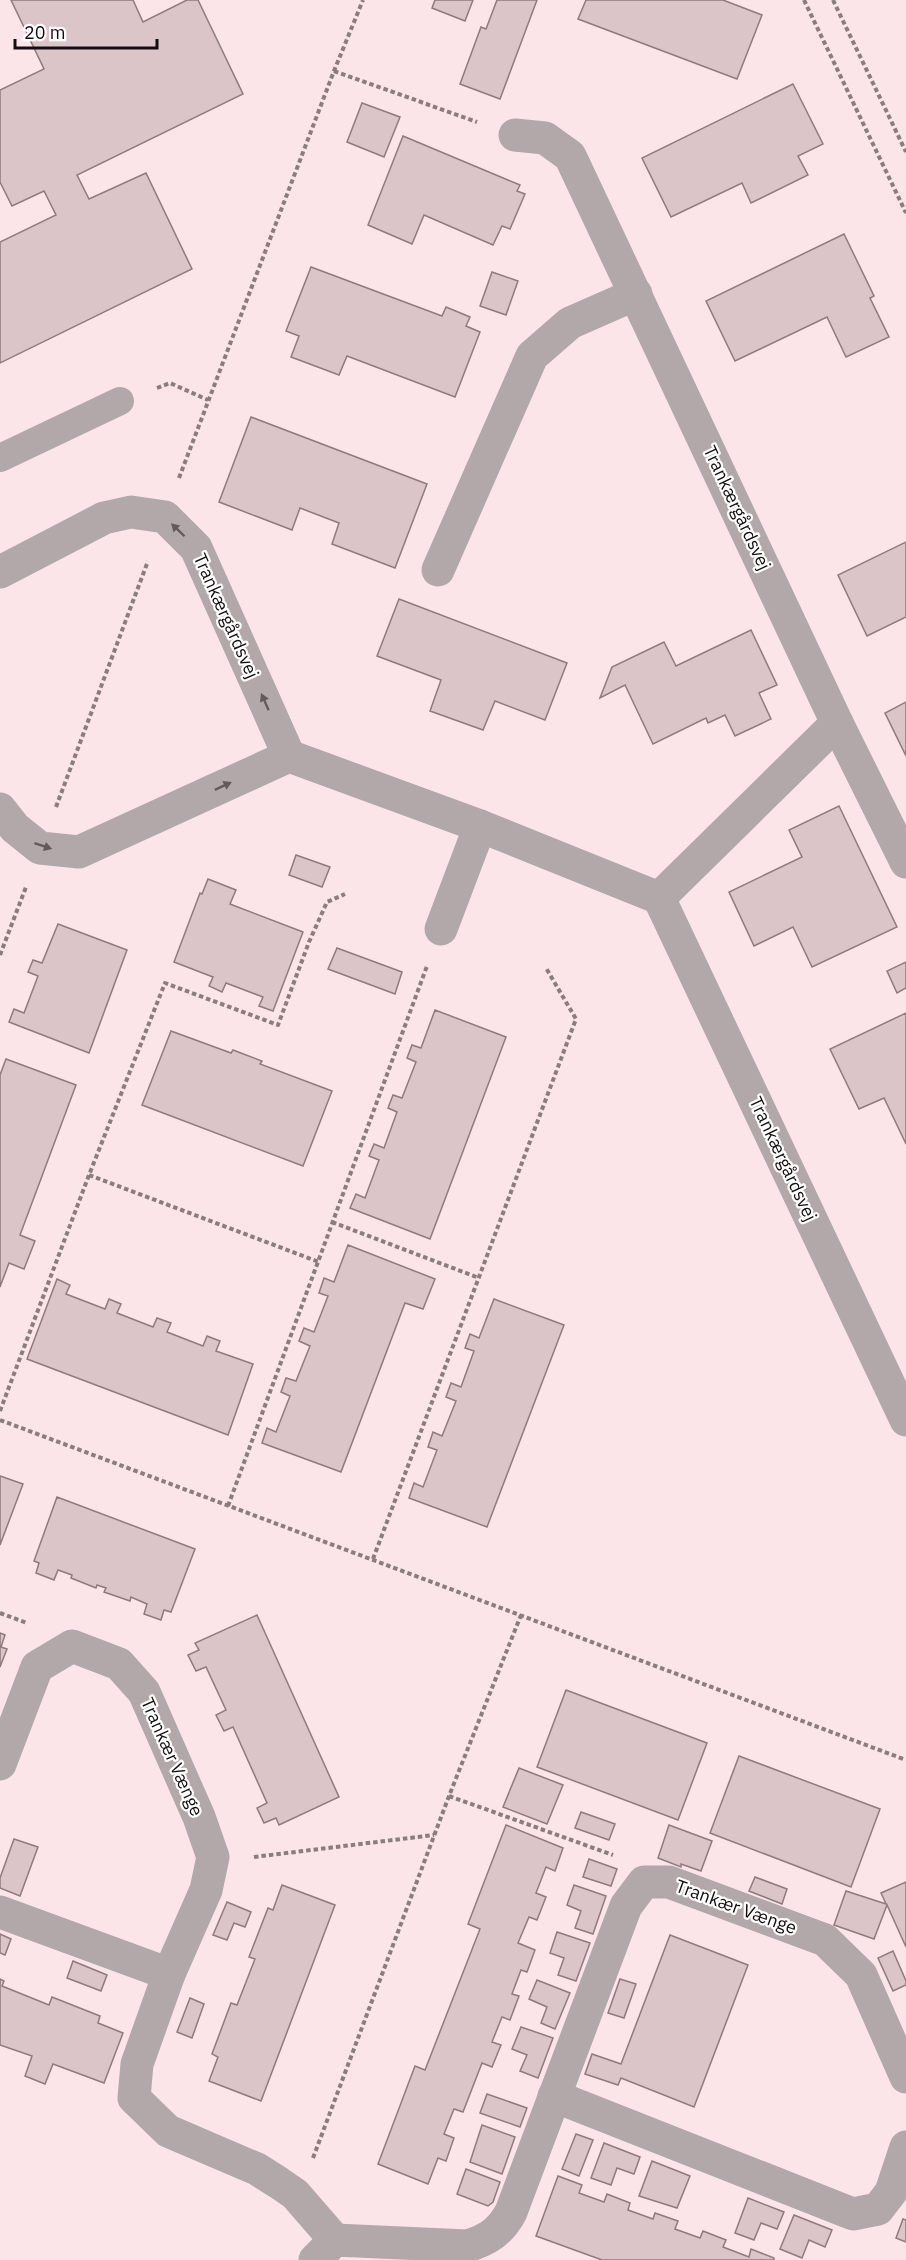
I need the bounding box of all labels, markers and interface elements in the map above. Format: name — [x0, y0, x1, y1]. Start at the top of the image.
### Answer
scale bar — [15, 12, 158, 50]
text: 20 m — [24, 21, 66, 44]
street label: Trankærgårdsvej — [699, 442, 776, 574]
one-way arrow — [170, 523, 185, 537]
street label: Trankærgårdsvej — [189, 550, 264, 682]
one-way arrow — [260, 693, 270, 711]
one-way arrow — [214, 781, 232, 790]
one-way arrow — [35, 842, 53, 851]
street label: Trankærgårdsvej — [745, 1093, 822, 1225]
street label: Trankær Vænge — [136, 1694, 209, 1820]
street label: Trankær Vænge — [673, 1874, 800, 1939]

